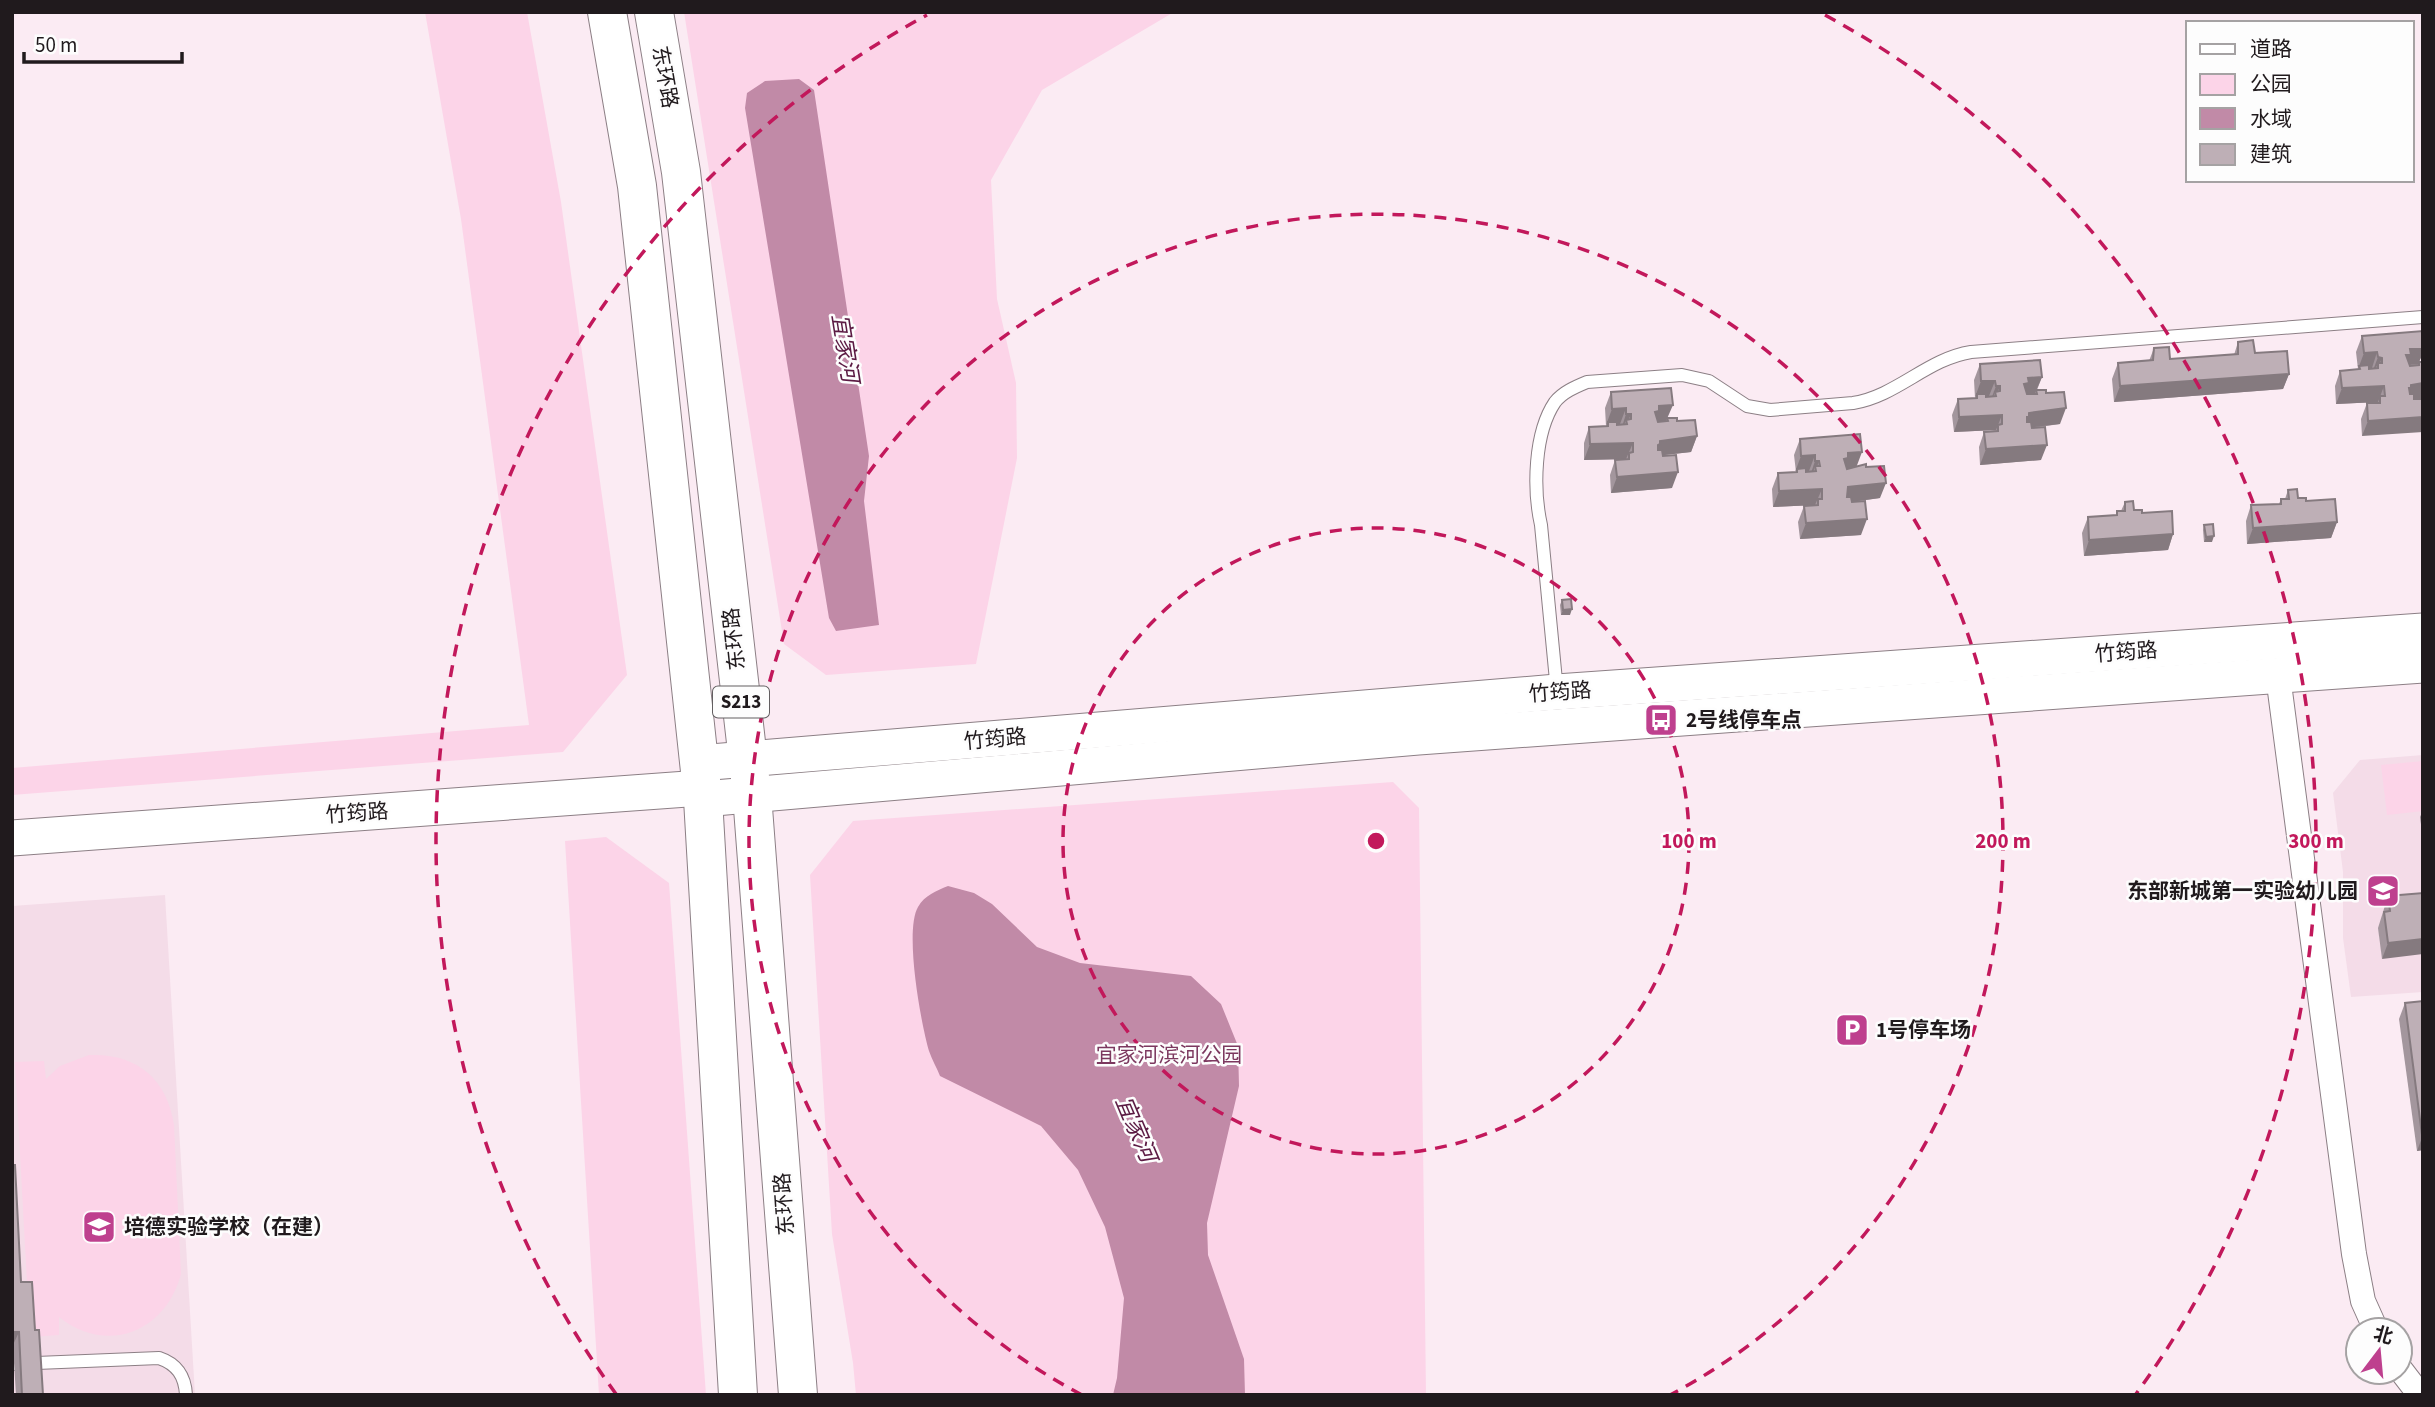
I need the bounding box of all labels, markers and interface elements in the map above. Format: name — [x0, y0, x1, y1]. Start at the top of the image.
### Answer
scale bar — [24, 21, 182, 65]
legend — [2186, 21, 2414, 182]
text: 50 m — [35, 30, 77, 60]
text: 道路 — [2250, 34, 2292, 64]
street label: 东环路 — [645, 43, 685, 111]
text: 公园 — [2250, 69, 2292, 99]
text: 水域 — [2250, 104, 2292, 134]
text: 建筑 — [2250, 139, 2292, 169]
water label: 宜家河 — [823, 311, 867, 389]
street label: 东环路 — [716, 606, 752, 672]
street label: 竹筠路 — [2094, 635, 2158, 669]
street label: 竹筠路 — [1528, 675, 1592, 709]
road number: S213 — [713, 687, 769, 718]
bus stop icon: 2号线停车点 — [1642, 701, 1680, 739]
place label: 2号线停车点 — [1686, 705, 1802, 735]
street label: 竹筠路 — [962, 721, 1028, 757]
street label: 竹筠路 — [325, 796, 389, 830]
text: 100 m — [1661, 826, 1717, 856]
text: 200 m — [1975, 826, 2031, 856]
text: 300 m — [2288, 826, 2344, 856]
centre of rings — [1364, 829, 1388, 853]
school or university icon: 东部新城第一实验幼儿园 — [2364, 872, 2402, 910]
place label: 东部新城第一实验幼儿园 — [2127, 876, 2358, 906]
parking icon: 1号停车场 — [1833, 1011, 1871, 1049]
place label: 1号停车场 — [1876, 1015, 1971, 1045]
park label: 宜家河滨河公园 — [1096, 1040, 1243, 1070]
water label: 宜家河 — [1107, 1091, 1166, 1171]
street label: 东环路 — [767, 1172, 801, 1236]
school or university icon: 培德实验学校（在建） — [80, 1208, 118, 1246]
place label: 培德实验学校（在建） — [124, 1212, 334, 1242]
north arrow — [2344, 1316, 2414, 1386]
text: 北 — [2370, 1321, 2396, 1352]

